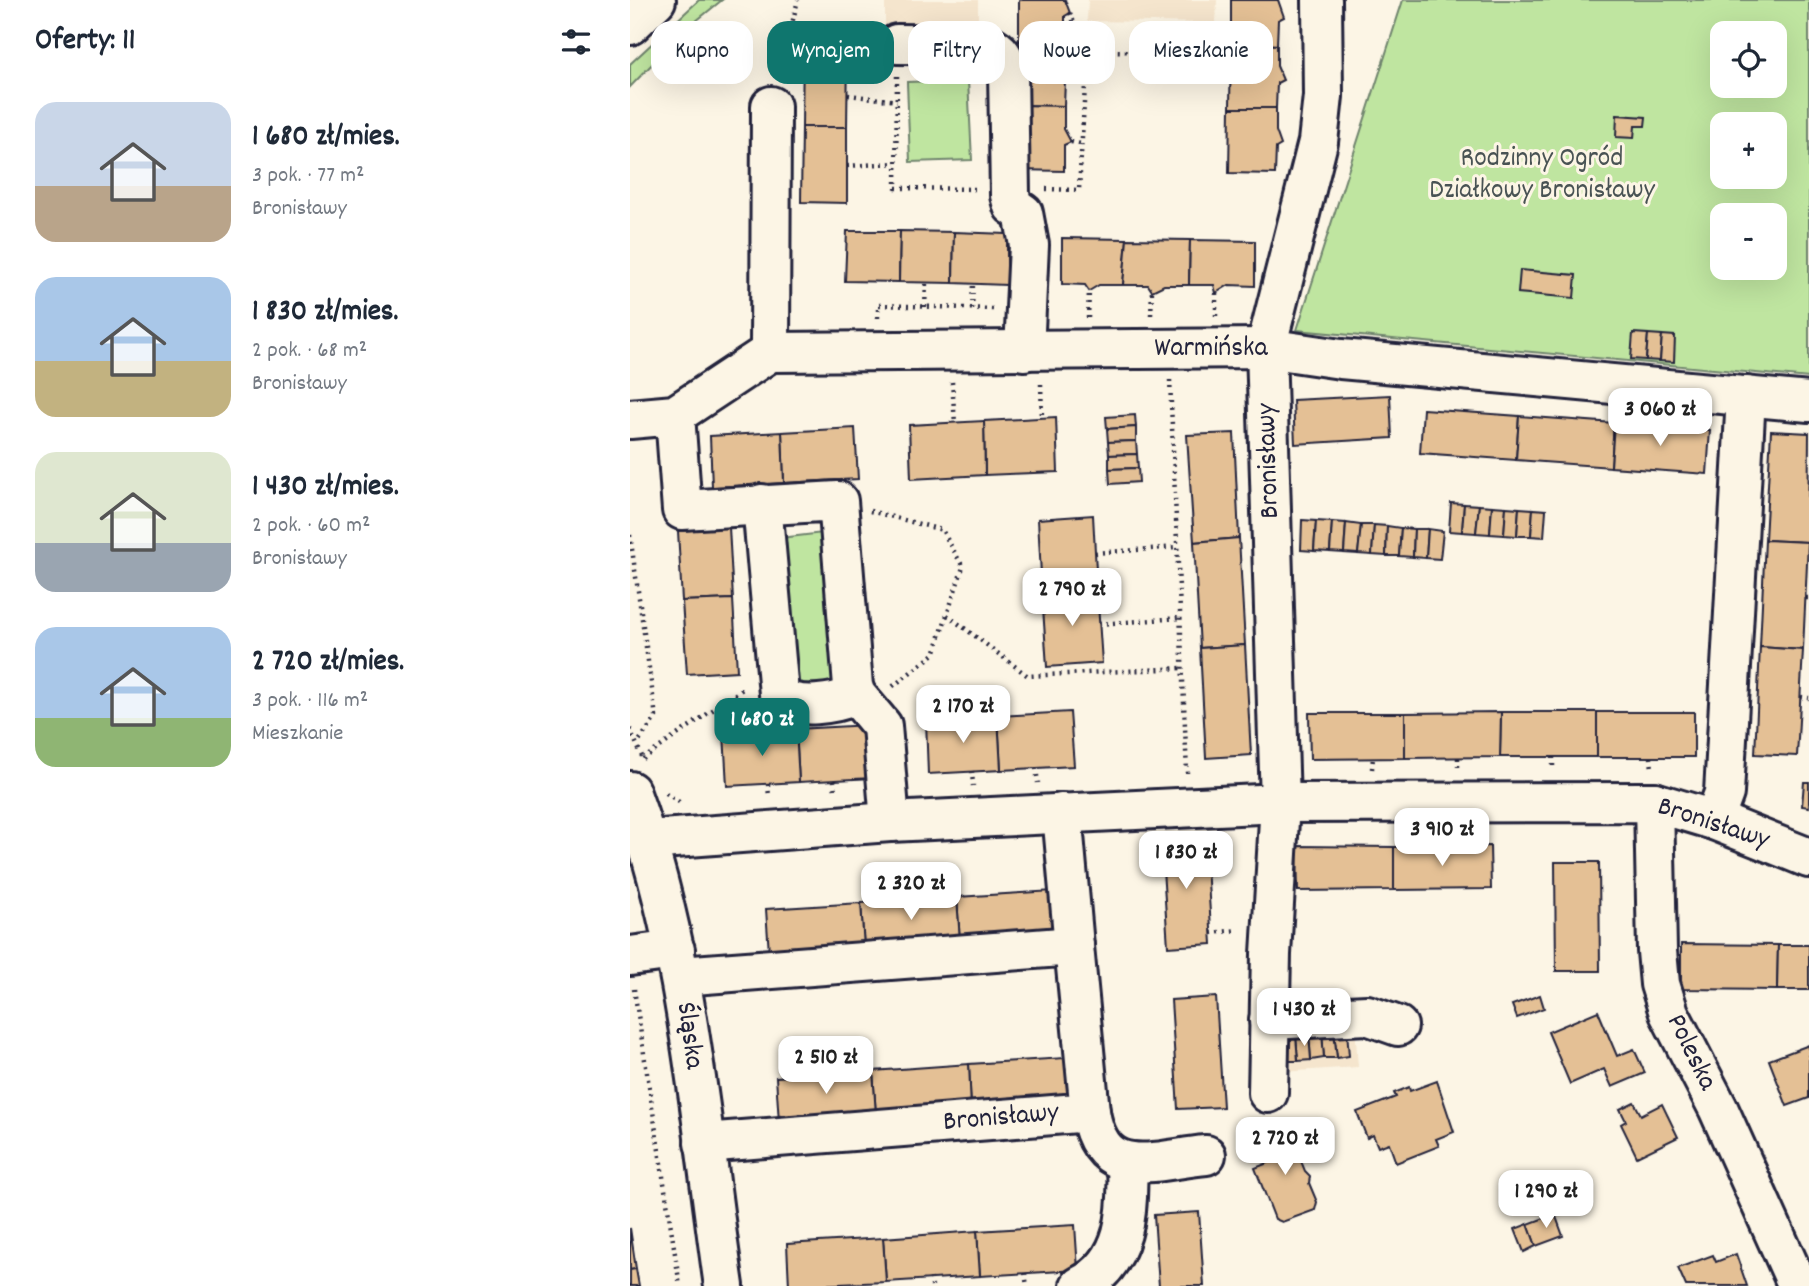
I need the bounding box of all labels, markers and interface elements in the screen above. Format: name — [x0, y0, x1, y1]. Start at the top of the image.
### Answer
text: Oferty: 11 — [35, 21, 135, 64]
chip: Kupno — [651, 21, 753, 84]
chip: Wynajem — [767, 21, 894, 84]
chip: Filtry — [908, 21, 1005, 84]
chip: Nowe — [1019, 21, 1115, 84]
chip: Mieszkanie — [1129, 21, 1273, 84]
map controls — [1710, 21, 1787, 280]
button: locate — [1710, 21, 1787, 98]
icon: filters — [557, 23, 595, 61]
button: + — [1710, 112, 1787, 189]
text: 1 680 zł/mies. — [252, 117, 400, 160]
icon: home — [91, 130, 175, 214]
park label: Rodzinny Ogród Działkowy Bronisławy — [1429, 140, 1656, 212]
text: 3 pok. · 77 m² — [252, 160, 364, 193]
text: Bronisławy — [252, 193, 347, 226]
button: − — [1710, 203, 1787, 280]
text: 1 830 zł/mies. — [252, 292, 398, 335]
icon: home — [91, 305, 175, 389]
street label: Warmińska — [1154, 330, 1269, 370]
text: 2 pok. · 68 m² — [252, 335, 367, 368]
text: Bronisławy — [252, 368, 347, 401]
pin: 3 060 zł — [1588, 388, 1732, 448]
text: 3 060 zł — [1624, 394, 1696, 427]
street label: Bronisławy — [1248, 402, 1292, 519]
text: 1 430 zł/mies. — [252, 467, 399, 510]
icon: home — [91, 480, 175, 564]
text: 2 pok. · 60 m² — [252, 510, 370, 543]
text: Bronisławy — [252, 543, 347, 576]
pin: 2 790 zł — [1000, 568, 1144, 628]
text: 2 790 zł — [1038, 574, 1106, 607]
text: 2 720 zł/mies. — [252, 642, 404, 685]
icon: home — [91, 655, 175, 739]
text: 3 pok. · 116 m² — [252, 685, 368, 718]
pin: 2 170 zł — [891, 686, 1035, 745]
text: 2 170 zł — [932, 691, 994, 724]
pin: 1 680 zł — [690, 698, 834, 758]
text: 1 680 zł — [730, 704, 794, 737]
text: Mieszkanie — [252, 718, 343, 751]
street label: Bronisławy — [1652, 788, 1775, 862]
pin: 3 910 zł — [1370, 808, 1514, 868]
text: 3 910 zł — [1410, 814, 1474, 847]
pin: 1 830 zł — [1114, 832, 1258, 891]
text: 1 830 zł — [1155, 837, 1217, 870]
pin: 2 320 zł — [839, 862, 983, 922]
text: 2 320 zł — [877, 868, 945, 901]
pin: 1 430 zł — [1232, 988, 1376, 1048]
text: 1 430 zł — [1273, 994, 1335, 1027]
street label: Śląska — [664, 1000, 713, 1073]
street label: Poleska — [1654, 1008, 1726, 1099]
pin: 2 510 zł — [754, 1036, 898, 1096]
text: 2 510 zł — [794, 1042, 858, 1075]
street label: Bronisławy — [942, 1094, 1061, 1144]
pin: 2 720 zł — [1213, 1118, 1357, 1177]
text: 2 720 zł — [1252, 1123, 1318, 1156]
pin: 1 290 zł — [1474, 1170, 1618, 1230]
text: 1 290 zł — [1514, 1176, 1578, 1209]

